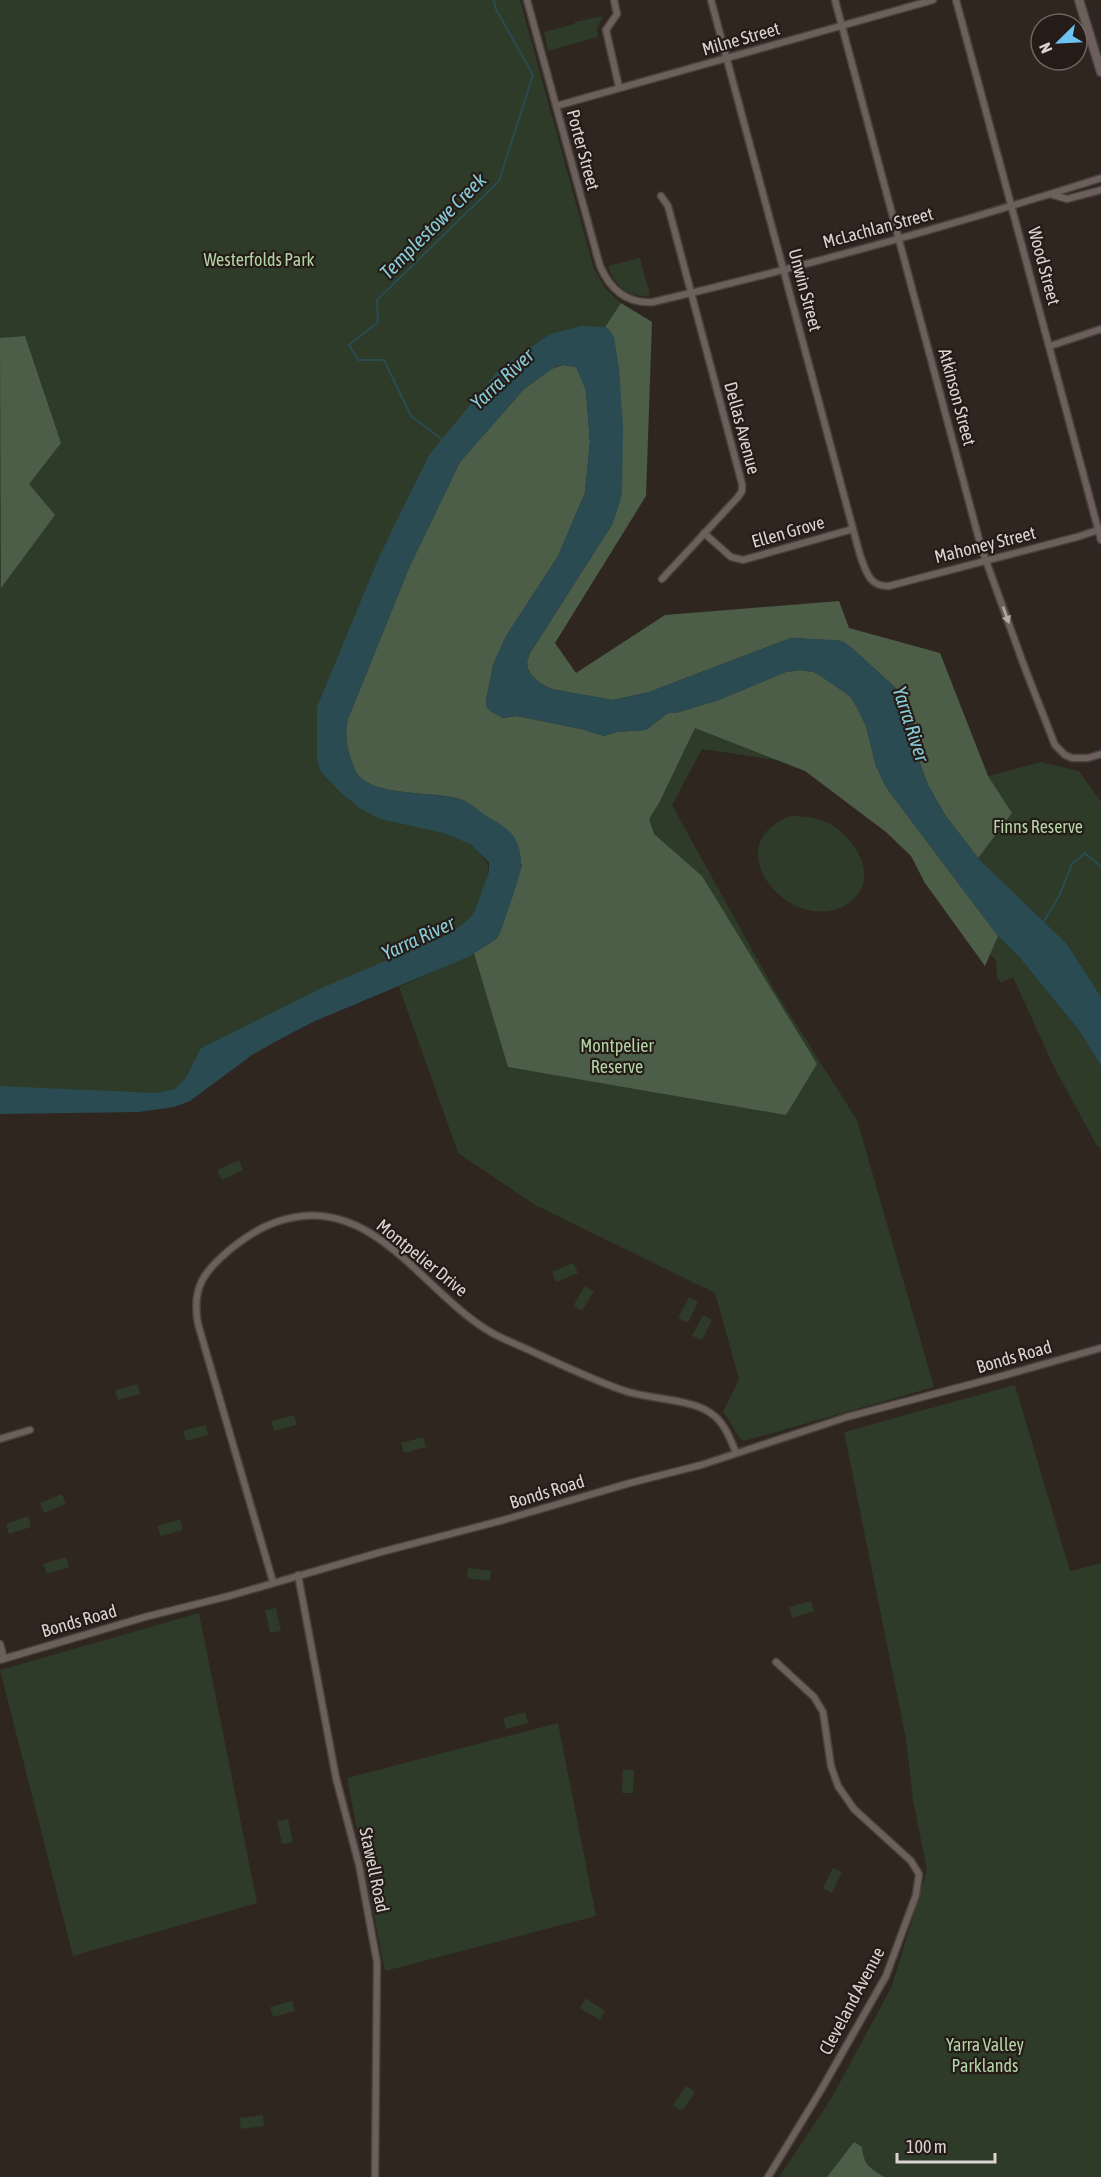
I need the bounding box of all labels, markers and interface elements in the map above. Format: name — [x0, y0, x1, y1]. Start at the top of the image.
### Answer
north arrow — [1029, 12, 1089, 72]
street label: Milne Street — [700, 17, 782, 60]
text: N — [1035, 40, 1055, 56]
street label: Porter Street — [563, 107, 604, 193]
water label: Templestowe Creek — [375, 168, 491, 284]
street label: McLachlan Street — [820, 203, 935, 252]
street label: Wood Street — [1024, 225, 1065, 307]
street label: Unwin Street — [784, 246, 827, 334]
park label: Westerfolds Park — [204, 249, 314, 270]
water label: Yarra River — [465, 343, 539, 414]
street label: Atkinson Street — [934, 346, 981, 448]
street label: Dellas Avenue — [720, 379, 765, 476]
street label: Ellen Grove — [749, 511, 827, 552]
street label: Mahoney Street — [932, 522, 1038, 567]
one-way arrow — [1001, 606, 1011, 624]
water label: Yarra River — [889, 683, 935, 765]
park label: Finns Reserve — [993, 816, 1083, 837]
water label: Yarra River — [378, 910, 459, 964]
park label: Montpelier Reserve — [580, 1035, 654, 1077]
street label: Montpelier Drive — [373, 1215, 472, 1301]
street label: Bonds Road — [974, 1336, 1054, 1377]
street label: Bonds Road — [507, 1470, 587, 1513]
street label: Bonds Road — [39, 1600, 119, 1641]
street label: Stawell Road — [355, 1826, 394, 1914]
street label: Cleveland Avenue — [814, 1943, 889, 2058]
park label: Yarra Valley Parklands — [946, 2034, 1024, 2076]
scale bar — [897, 2126, 994, 2164]
text: 100 m — [906, 2136, 947, 2157]

